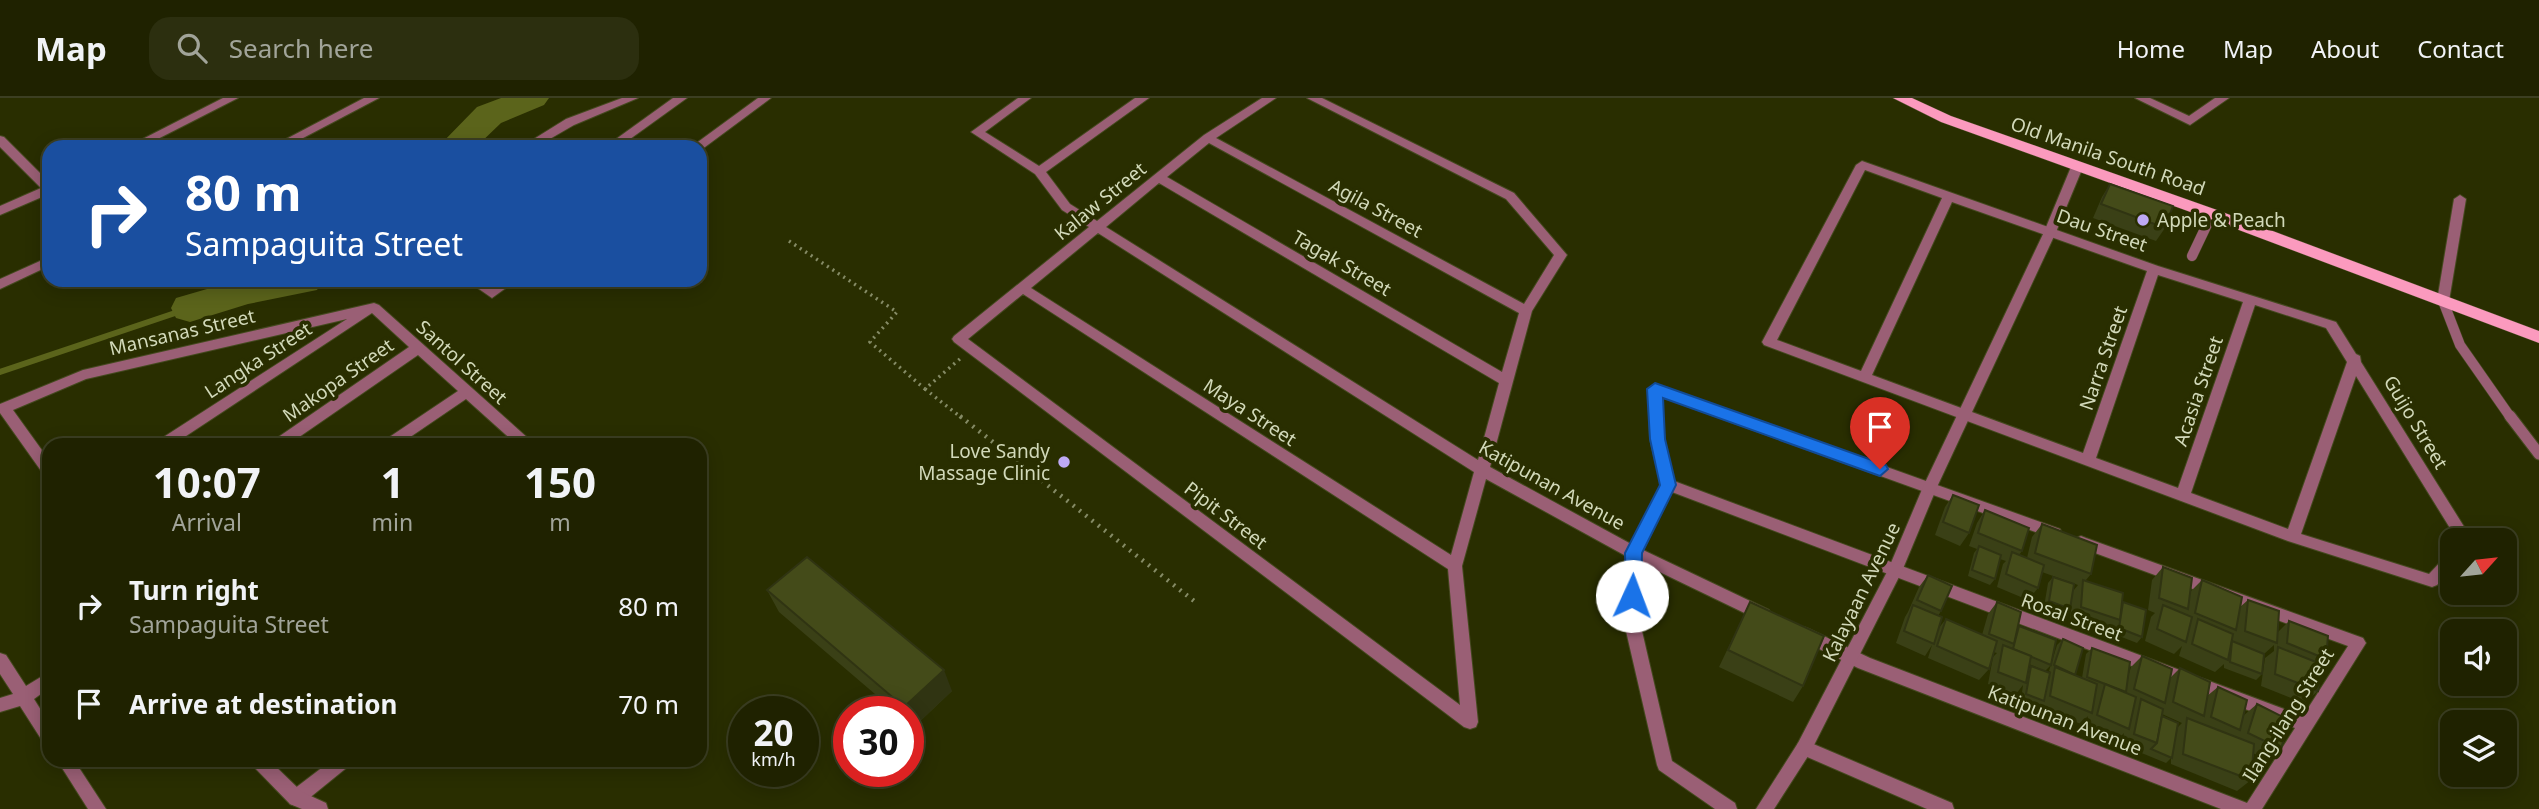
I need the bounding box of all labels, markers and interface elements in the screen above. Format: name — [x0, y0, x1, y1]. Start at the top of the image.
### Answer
search box — [149, 17, 639, 80]
text: Map — [35, 26, 107, 71]
icon: search — [173, 29, 211, 67]
text: Search here — [229, 30, 373, 66]
text: Home — [2117, 32, 2185, 65]
text: Map — [2223, 32, 2273, 65]
text: About — [2311, 32, 2379, 65]
text: Contact — [2417, 32, 2504, 65]
street label: Old Manila South Road — [2007, 110, 2209, 202]
street label: Kalaw Street — [1049, 156, 1151, 246]
text: 80 m — [185, 159, 302, 225]
icon: right — [70, 168, 161, 259]
street label: Agila Street — [1325, 173, 1427, 244]
street label: Dau Street — [2053, 202, 2151, 258]
place label: Apple & Peach — [2157, 207, 2286, 233]
marker: Apple & Peach — [2135, 212, 2151, 228]
text: Sampaguita Street — [185, 222, 463, 265]
street label: Tagak Street — [1288, 224, 1396, 302]
street label: Narra Street — [2073, 302, 2133, 414]
street label: Mansanas Street — [107, 303, 258, 361]
street label: Santol Street — [411, 314, 513, 410]
street label: Langka Street — [199, 316, 317, 404]
street label: Makopa Street — [277, 332, 399, 428]
street label: Acasia Street — [2167, 332, 2229, 449]
street label: Guijo Street — [2378, 370, 2454, 474]
street label: Maya Street — [1198, 372, 1302, 452]
pin — [1850, 397, 1910, 469]
icon: arrive — [1861, 408, 1899, 446]
street label: Katipunan Avenue — [1474, 434, 1630, 536]
place label: Love Sandy Massage Clinic — [918, 438, 1050, 486]
text: 10:07 — [153, 453, 261, 510]
text: 1 — [380, 453, 404, 510]
text: 150 — [524, 453, 596, 510]
marker: Love Sandy Massage Clinic — [1056, 454, 1072, 470]
street label: Pipit Street — [1179, 475, 1273, 555]
text: Arrival — [172, 506, 242, 538]
text: min — [372, 506, 413, 538]
text: m — [549, 506, 571, 538]
street label: Kalayaan Avenue — [1816, 518, 1906, 666]
north arrow — [2440, 528, 2516, 606]
map controls — [2440, 528, 2517, 787]
position arrow — [1595, 559, 1669, 633]
text: Turn right — [129, 572, 259, 608]
icon: right — [70, 587, 108, 625]
street label: Rosal Street — [2018, 587, 2126, 647]
text: 80 m — [618, 588, 679, 624]
text: Sampaguita Street — [129, 608, 329, 640]
button: sound — [2440, 619, 2517, 696]
street label: Ilang-ilang Street — [2236, 643, 2340, 787]
street label: Katipunan Avenue — [1984, 679, 2146, 761]
icon: arrive — [70, 685, 108, 723]
text: Arrive at destination — [129, 686, 398, 722]
text: 70 m — [618, 686, 679, 722]
speed limit sign: 30 — [833, 696, 924, 787]
text: 20 — [753, 709, 794, 756]
button: layers — [2440, 710, 2517, 787]
text: km/h — [751, 747, 796, 771]

